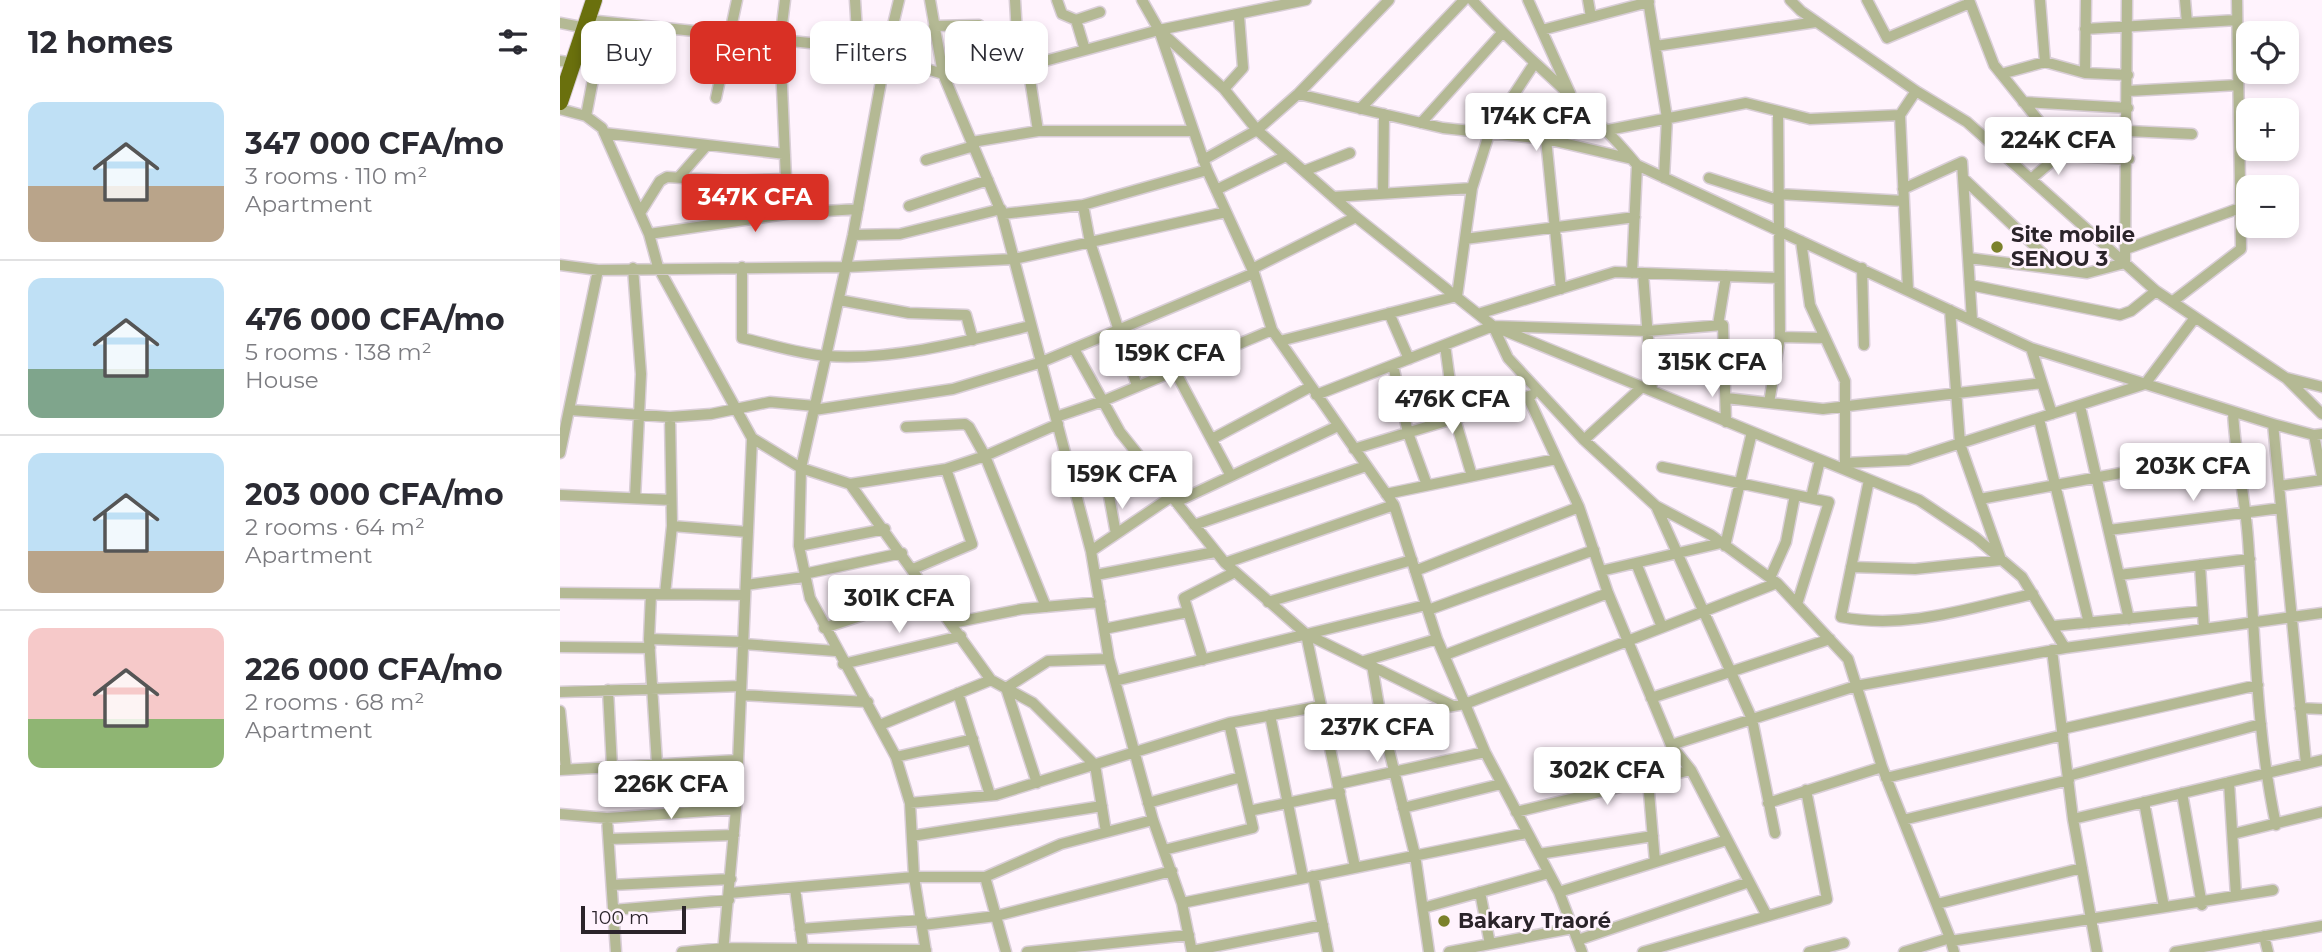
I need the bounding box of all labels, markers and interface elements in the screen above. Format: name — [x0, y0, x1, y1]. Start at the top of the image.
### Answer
chip: Buy — [581, 21, 676, 84]
chip: Rent — [690, 21, 796, 84]
chip: Filters — [810, 21, 931, 84]
chip: New — [945, 21, 1048, 84]
map controls — [2236, 21, 2299, 238]
button: locate — [2236, 21, 2299, 84]
icon: filters — [494, 23, 532, 61]
text: 12 homes — [28, 24, 173, 61]
pin: 174K CFA — [1464, 94, 1608, 153]
button: + — [2236, 98, 2299, 161]
text: 174K CFA — [1481, 102, 1591, 130]
pin: 224K CFA — [1986, 118, 2130, 177]
text: 347 000 CFA/mo — [245, 125, 504, 162]
text: 224K CFA — [2001, 126, 2115, 154]
icon: home — [84, 130, 168, 214]
text: 3 rooms · 110 m² — [245, 162, 427, 190]
pin: 347K CFA — [683, 174, 827, 234]
button: − — [2236, 175, 2299, 238]
text: 347K CFA — [698, 183, 812, 211]
text: Apartment — [245, 190, 373, 218]
place label: Site mobile SENOU 3 — [2011, 222, 2135, 271]
marker: Site mobile SENOU 3 — [1989, 239, 2005, 255]
text: 476 000 CFA/mo — [245, 301, 505, 338]
icon: home — [84, 306, 168, 390]
pin: 159K CFA — [1098, 330, 1242, 390]
text: 5 rooms · 138 m² — [245, 338, 432, 366]
text: 159K CFA — [1115, 339, 1225, 367]
pin: 315K CFA — [1640, 340, 1784, 399]
text: 315K CFA — [1658, 348, 1766, 376]
text: House — [245, 366, 319, 394]
pin: 476K CFA — [1380, 376, 1524, 436]
text: 476K CFA — [1394, 385, 1510, 413]
pin: 203K CFA — [2121, 444, 2265, 503]
pin: 159K CFA — [1050, 452, 1194, 511]
text: 203K CFA — [2136, 452, 2250, 480]
text: 159K CFA — [1067, 460, 1177, 488]
text: 203 000 CFA/mo — [245, 476, 504, 513]
icon: home — [84, 481, 168, 565]
text: 2 rooms · 64 m² — [245, 513, 425, 541]
text: Apartment — [245, 541, 373, 569]
pin: 301K CFA — [827, 576, 971, 635]
text: 301K CFA — [844, 584, 954, 612]
text: 226 000 CFA/mo — [245, 651, 503, 688]
icon: home — [84, 656, 168, 740]
text: 2 rooms · 68 m² — [245, 688, 424, 716]
pin: 237K CFA — [1305, 704, 1449, 764]
text: 237K CFA — [1320, 713, 1434, 741]
text: Apartment — [245, 716, 373, 744]
pin: 302K CFA — [1535, 748, 1679, 807]
text: 302K CFA — [1550, 756, 1664, 784]
pin: 226K CFA — [599, 762, 743, 821]
text: 226K CFA — [614, 770, 728, 798]
scale bar — [581, 903, 686, 935]
text: 100 m — [592, 906, 649, 929]
place label: Bakary Traoré — [1458, 908, 1611, 933]
marker: Bakary Traoré — [1436, 913, 1452, 929]

